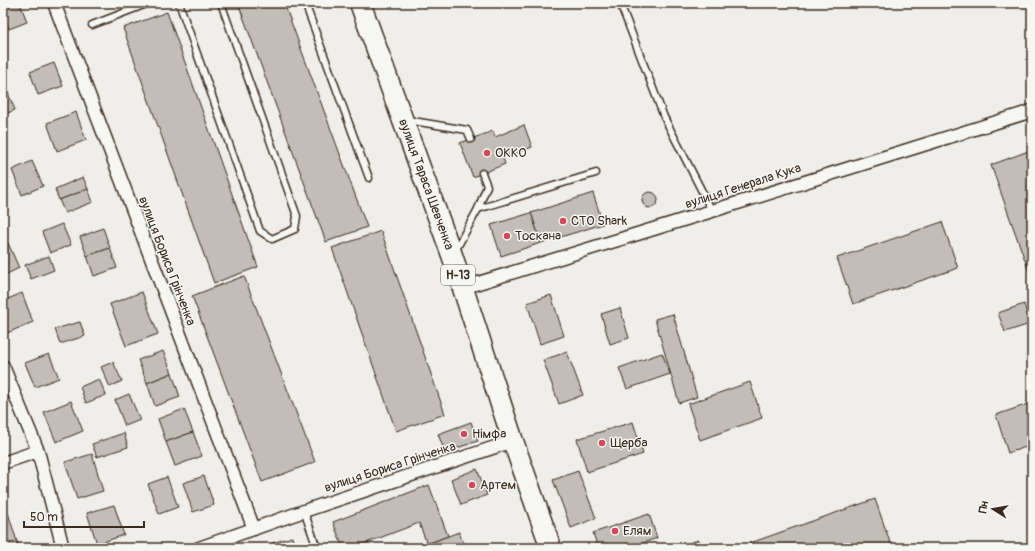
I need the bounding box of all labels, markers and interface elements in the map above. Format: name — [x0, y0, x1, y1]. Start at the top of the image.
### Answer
street label: вулиця Тараса Шевченка — [395, 117, 457, 252]
place label: ОККО — [495, 145, 526, 161]
marker: ОККО — [482, 148, 492, 158]
street label: вулиця Генерала Кука — [683, 160, 803, 212]
street label: вулиця Бориса Грінченка — [135, 194, 199, 328]
place label: СТО Shark — [571, 213, 628, 229]
marker: СТО Shark — [558, 216, 568, 226]
place label: Тоскана — [515, 228, 561, 244]
marker: Тоскана — [502, 231, 512, 241]
road number: Н-13 — [441, 265, 475, 285]
place label: Німфа — [472, 426, 506, 442]
marker: Німфа — [459, 429, 469, 439]
place label: Щерба — [610, 435, 648, 451]
street label: вулиця Бориса Грінченка — [322, 438, 458, 496]
marker: Щерба — [597, 438, 607, 448]
place label: Артем — [480, 477, 516, 493]
marker: Артем — [467, 480, 477, 490]
north arrow — [973, 489, 1013, 529]
text: Пн — [976, 500, 991, 514]
scale bar — [24, 503, 144, 529]
text: 50 m — [30, 510, 58, 525]
place label: Елям — [623, 523, 651, 539]
marker: Елям — [610, 526, 620, 536]

